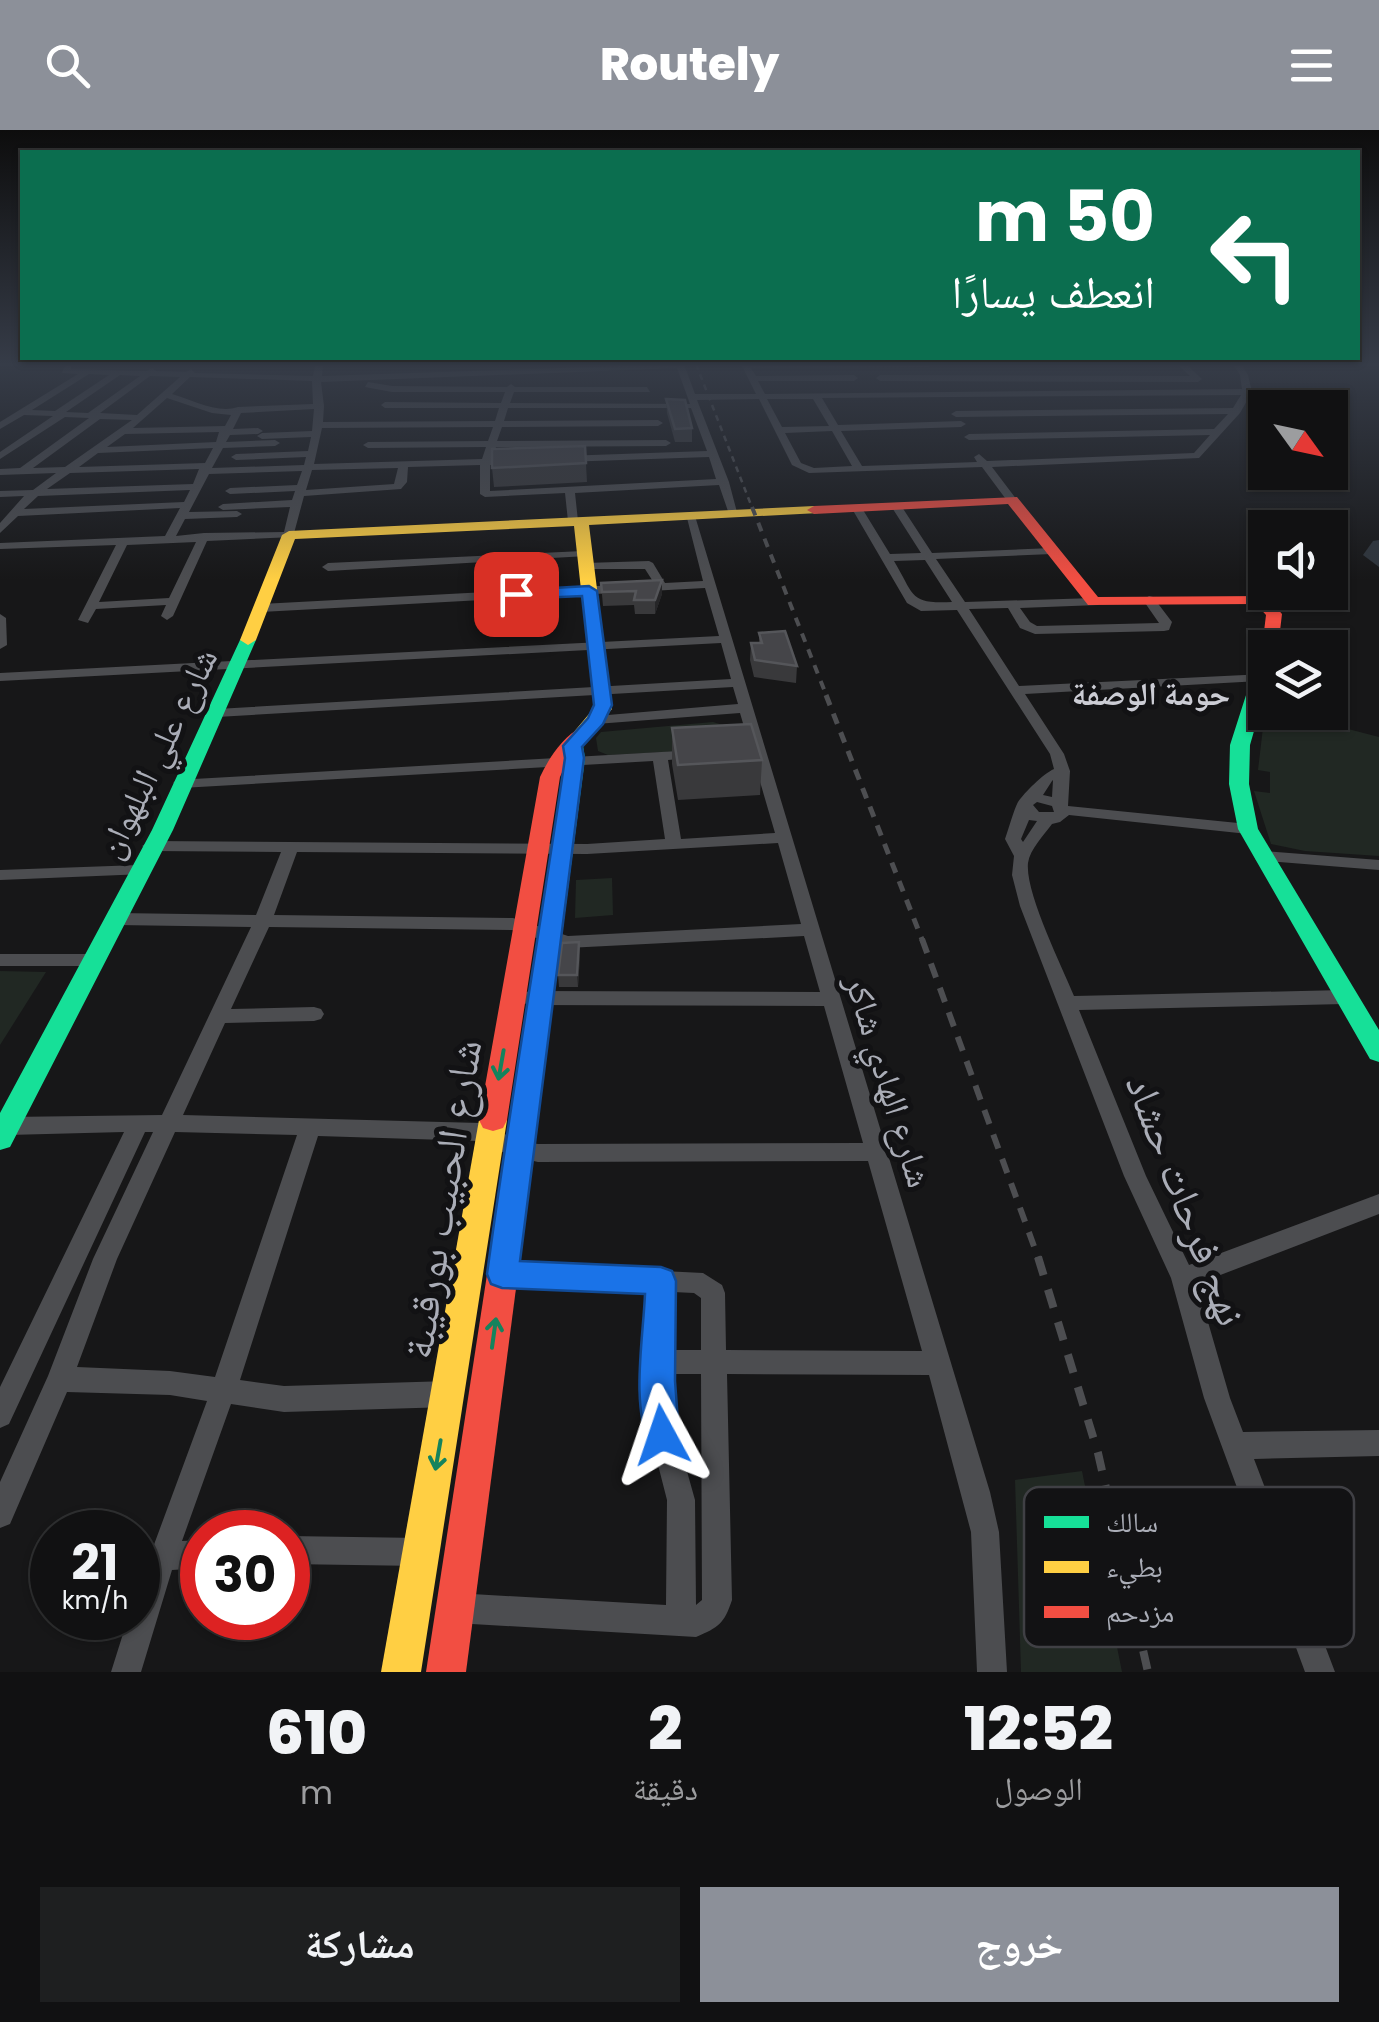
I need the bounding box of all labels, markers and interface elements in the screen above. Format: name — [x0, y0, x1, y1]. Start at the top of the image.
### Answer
text: Routely — [600, 33, 779, 96]
icon: search — [40, 38, 95, 93]
icon: menu — [1284, 38, 1339, 93]
text: 50 m — [975, 167, 1155, 266]
icon: left — [1190, 190, 1320, 320]
text: انعطف يسارًا — [951, 261, 1155, 324]
north arrow — [1248, 390, 1348, 490]
map controls — [1248, 390, 1348, 730]
button: sound — [1248, 510, 1348, 610]
pin — [474, 552, 559, 637]
icon: arrive — [489, 567, 544, 622]
button: layers — [1248, 630, 1348, 730]
street label: شارع علي البلهوان — [85, 640, 233, 868]
district label: حومة الوصفة — [1072, 671, 1230, 716]
street label: شارع الهادي شاكر — [829, 968, 945, 1194]
street label: شارع الحبيب بورقيبة — [388, 1035, 496, 1363]
one-way arrow — [491, 1048, 510, 1080]
street label: نهج فرحات حشاد — [1111, 1066, 1261, 1334]
one-way arrow — [485, 1317, 503, 1350]
position arrow — [610, 1383, 714, 1487]
one-way arrow — [428, 1438, 447, 1470]
legend — [1024, 1487, 1354, 1647]
text: سالك — [1106, 1503, 1158, 1542]
speed limit sign: 30 — [180, 1510, 310, 1640]
text: 21 — [71, 1527, 119, 1598]
text: بطيء — [1106, 1548, 1163, 1590]
text: km/h — [62, 1583, 128, 1618]
text: مزدحم — [1106, 1593, 1174, 1632]
text: 2 — [648, 1687, 682, 1771]
text: 12:52 — [964, 1687, 1113, 1771]
text: 610 — [266, 1691, 367, 1775]
text: دقيقة — [633, 1766, 698, 1811]
text: الوصول — [994, 1766, 1083, 1811]
text: m — [300, 1770, 333, 1815]
button: مشاركة — [40, 1887, 680, 2002]
button: خروج — [700, 1887, 1339, 2002]

